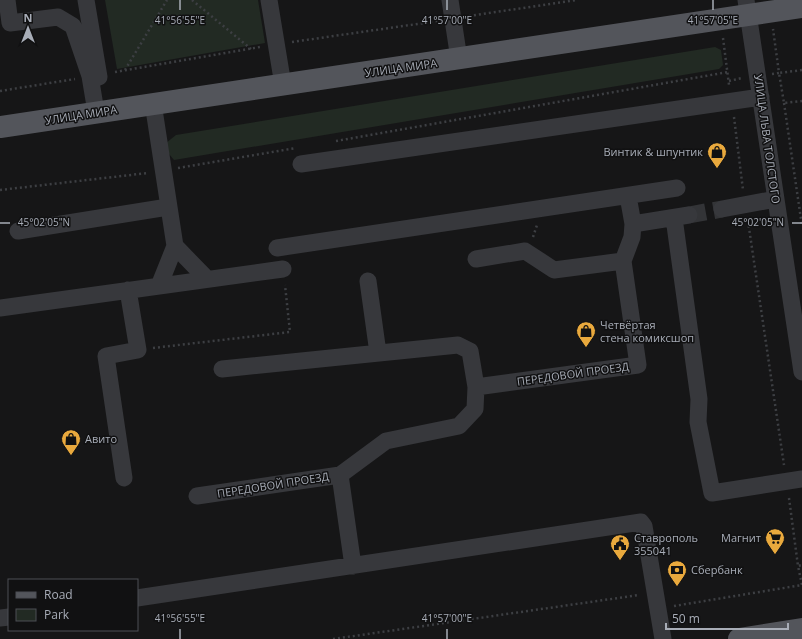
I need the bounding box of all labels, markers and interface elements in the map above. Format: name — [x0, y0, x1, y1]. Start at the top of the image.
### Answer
north arrow — [8, 8, 48, 48]
text: N — [24, 10, 32, 25]
text: 41°56'55"E — [155, 13, 205, 27]
text: 41°57'00"E — [422, 13, 472, 27]
text: 41°57'05"E — [688, 13, 738, 27]
street label: УЛИЦА МИРА — [364, 55, 438, 80]
street label: УЛИЦА ЛЬВА ТОЛСТОГО — [751, 73, 784, 205]
street label: УЛИЦА МИРА — [44, 101, 118, 128]
shop icon: Винтик & шпунтик — [706, 141, 728, 169]
place label: Винтик & шпунтик — [603, 144, 703, 159]
text: 45°02'05"N — [18, 215, 70, 229]
text: 45°02'05"N — [732, 215, 784, 229]
place label: Четвёртая стена комиксшоп — [600, 317, 694, 345]
shop icon: Четвёртая стена комиксшоп — [575, 320, 597, 348]
street label: ПЕРЕДОВОЙ ПРОЕЗД — [516, 358, 630, 389]
shop icon: Авито — [60, 428, 82, 456]
place label: Авито — [85, 431, 117, 446]
street label: ПЕРЕДОВОЙ ПРОЕЗД — [216, 468, 330, 501]
supermarket icon: Магнит — [764, 527, 786, 555]
place label: Ставрополь 355041 — [634, 530, 698, 558]
place label: Магнит — [721, 530, 761, 545]
public building icon: Ставрополь 355041 — [609, 533, 631, 561]
bank icon: Сбербанк — [666, 559, 688, 587]
place label: Сбербанк — [691, 562, 743, 577]
legend — [8, 579, 138, 631]
text: Road — [44, 586, 73, 603]
scale bar — [666, 605, 788, 631]
text: Park — [44, 606, 70, 623]
text: 50 m — [672, 610, 700, 627]
text: 41°56'55"E — [155, 611, 205, 625]
text: 41°57'00"E — [422, 611, 472, 625]

